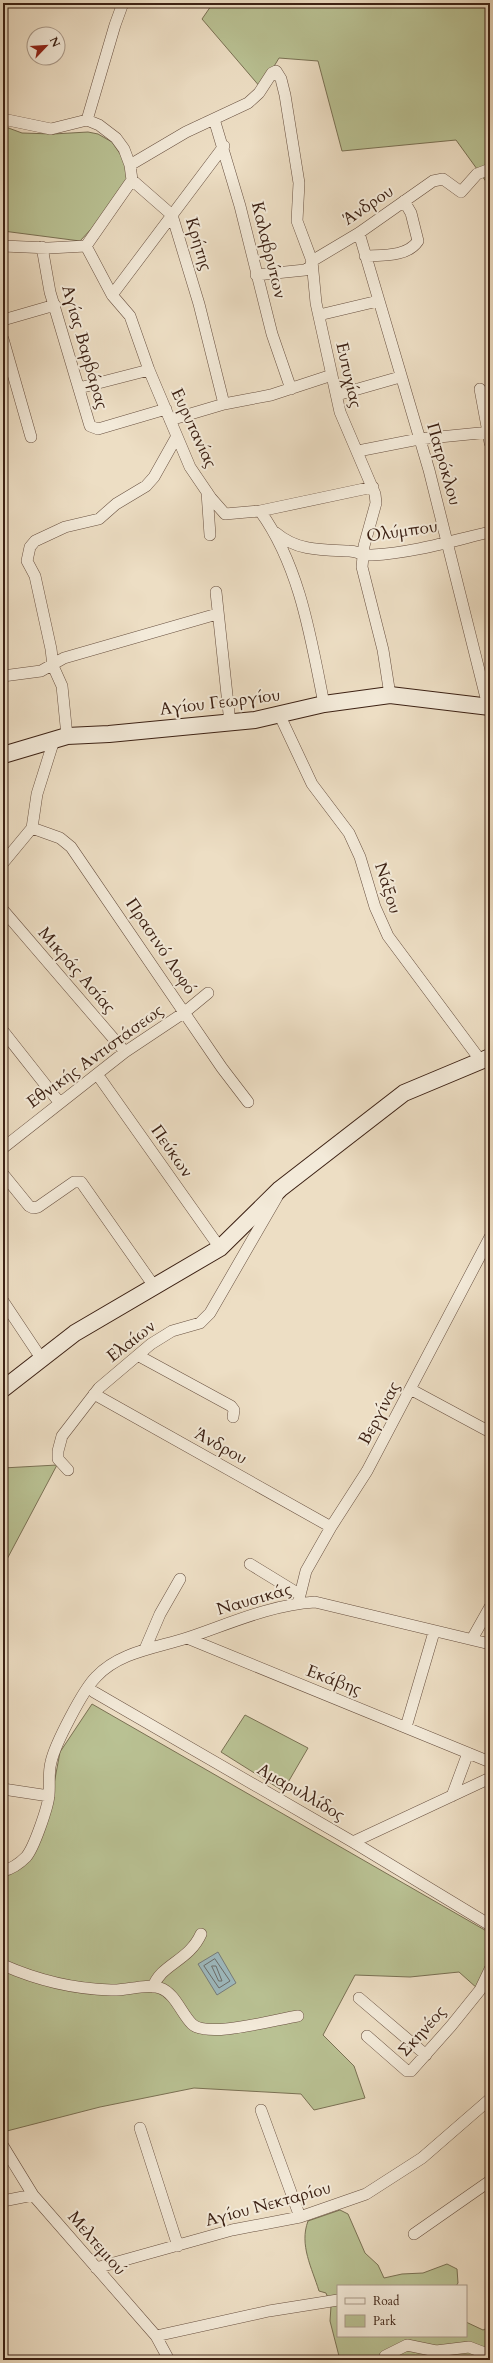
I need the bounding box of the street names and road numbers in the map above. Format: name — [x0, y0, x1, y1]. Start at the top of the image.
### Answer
street label: Άνδρου — [338, 180, 398, 230]
street label: Καλαβρύτων — [246, 199, 292, 301]
street label: Κρήτης — [180, 214, 218, 274]
street label: Αγίας Βαρβάρας — [56, 282, 114, 412]
street label: Ευτυχίας — [330, 340, 368, 410]
street label: Ευρυτανίας — [166, 384, 222, 472]
street label: Πατρόκλου — [421, 420, 467, 508]
street label: Ολύμπου — [365, 515, 439, 547]
street label: Αγίου Γεωργίου — [158, 683, 282, 721]
street label: Νάξου — [369, 860, 407, 916]
street label: Πρασινό Λοφό — [120, 893, 202, 999]
street label: Μικράς Ασίας — [33, 922, 121, 1018]
street label: Εθνικής Αντιστάσεως — [22, 999, 168, 1113]
street label: Πεύκων — [146, 1120, 198, 1182]
street label: Ελαίων — [102, 1315, 160, 1367]
street label: Βεργίνας — [353, 1377, 405, 1449]
street label: Άνδρου — [191, 1422, 251, 1470]
street label: Ναυσικάς — [214, 1577, 294, 1621]
street label: Εκάβης — [303, 1659, 365, 1701]
street label: Αμαρυλλίδος — [253, 1758, 349, 1826]
street label: Σκηνέος — [393, 2001, 451, 2061]
street label: Αγίου Νεκταρίου — [203, 2176, 333, 2232]
street label: Μελτεμιού — [63, 2206, 131, 2280]

